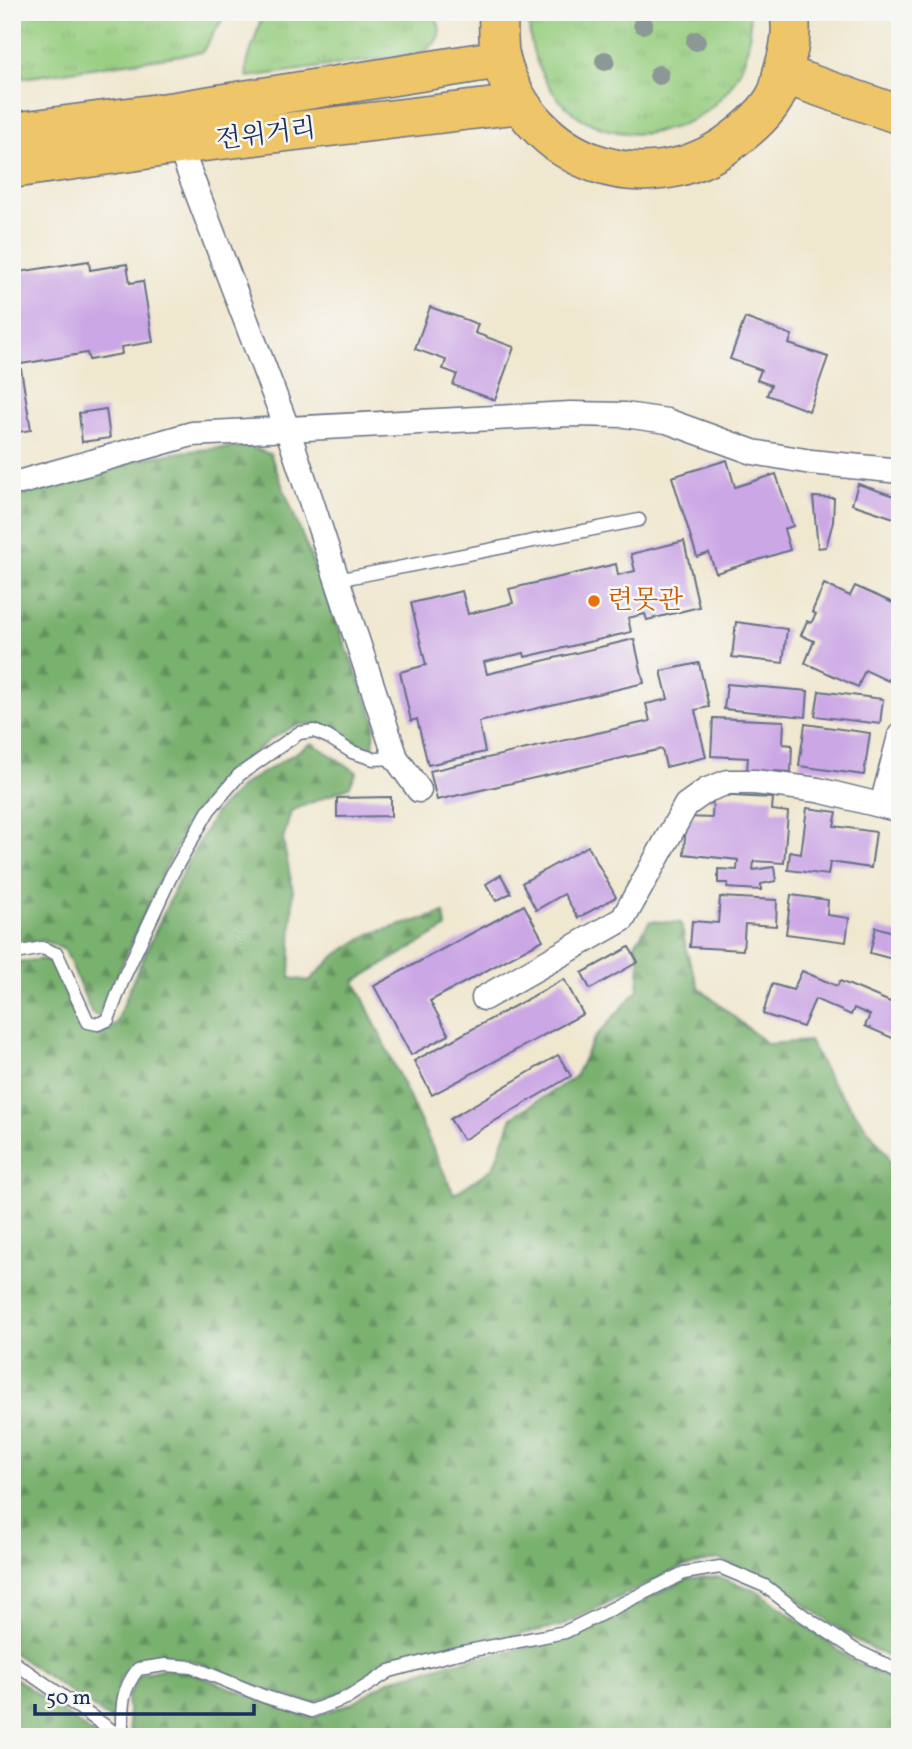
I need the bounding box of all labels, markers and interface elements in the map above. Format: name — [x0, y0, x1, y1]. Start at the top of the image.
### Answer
street label: 전위거리 — [214, 111, 318, 159]
place label: 련못관 — [608, 583, 683, 619]
marker: 련못관 — [586, 593, 602, 609]
scale bar — [35, 1672, 254, 1716]
text: 50 m — [46, 1684, 91, 1713]

